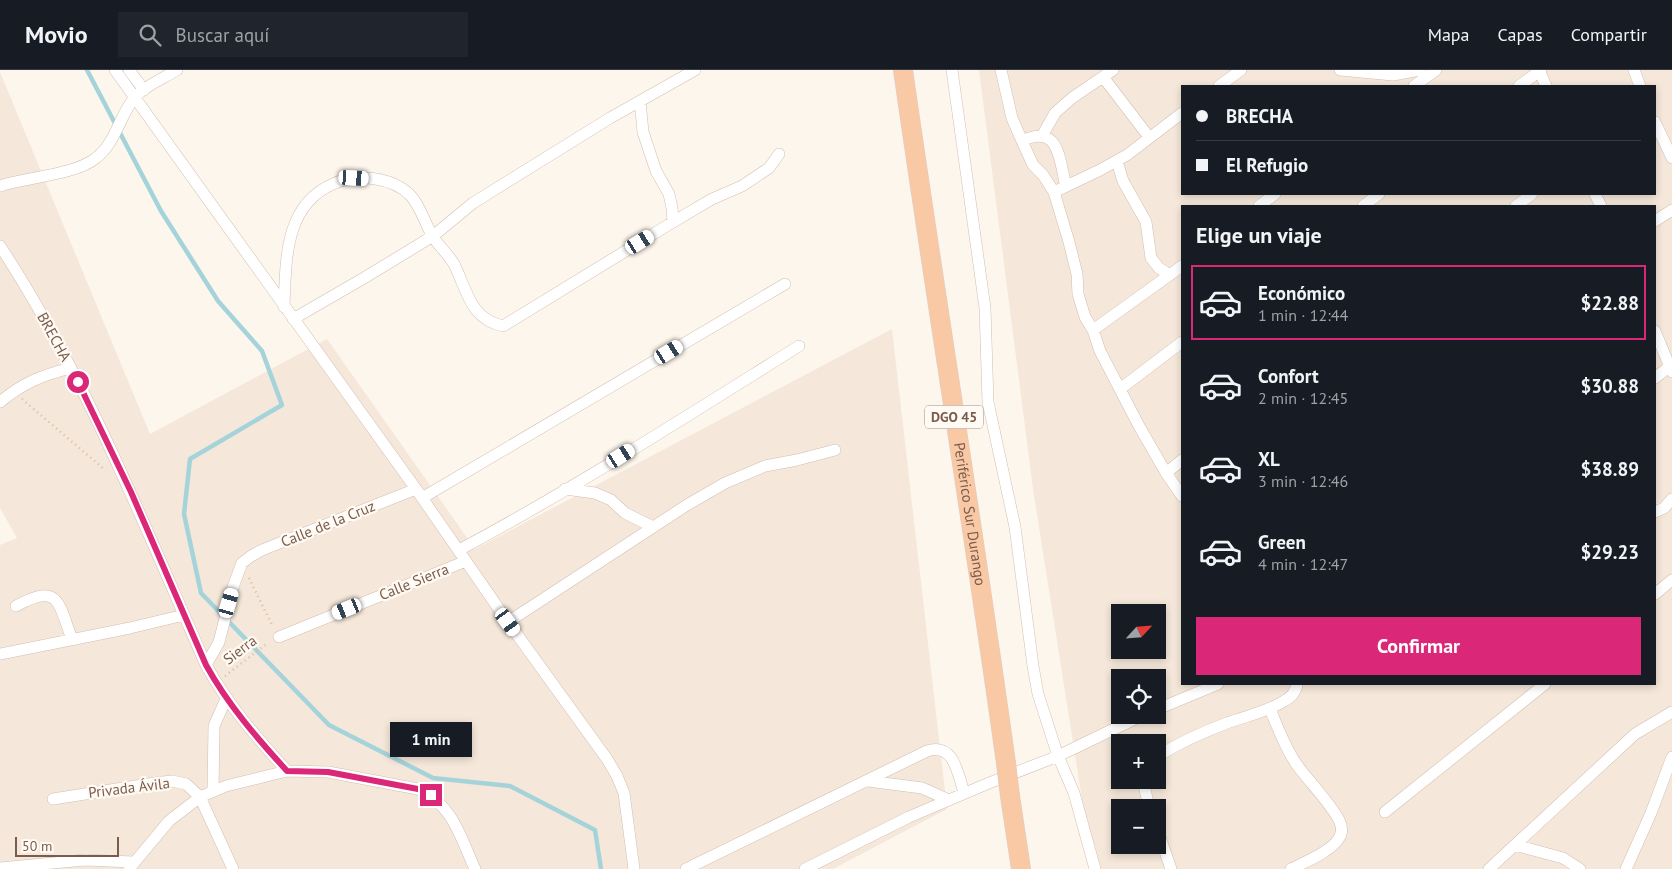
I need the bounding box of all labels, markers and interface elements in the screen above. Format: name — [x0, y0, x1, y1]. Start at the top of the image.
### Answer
search box — [118, 12, 468, 57]
text: Movio — [25, 19, 88, 50]
icon: search — [136, 21, 164, 49]
text: Buscar aquí — [176, 23, 269, 47]
text: Mapa — [1428, 23, 1470, 46]
text: Capas — [1498, 23, 1543, 46]
text: Compartir — [1571, 23, 1647, 46]
text: BRECHA — [1226, 104, 1293, 128]
text: El Refugio — [1226, 153, 1308, 177]
car — [338, 170, 369, 186]
text: Elige un viaje — [1196, 221, 1322, 249]
car — [623, 228, 656, 256]
icon: car — [1198, 280, 1243, 325]
text: Económico — [1258, 281, 1345, 305]
text: $22.88 — [1580, 291, 1639, 315]
text: 1 min · 12:44 — [1258, 305, 1348, 325]
street label: BRECHA — [33, 309, 76, 365]
car — [652, 338, 685, 366]
icon: car — [1198, 363, 1243, 408]
text: Confort — [1258, 364, 1319, 388]
route start — [67, 371, 89, 393]
text: $30.88 — [1580, 374, 1639, 398]
text: 2 min · 12:45 — [1258, 388, 1348, 408]
road number: DGO 45 — [925, 406, 983, 428]
street label: Periférico Sur Durango — [950, 441, 990, 587]
car — [604, 442, 637, 470]
icon: car — [1198, 446, 1243, 491]
text: XL — [1258, 447, 1280, 471]
text: $38.89 — [1580, 457, 1639, 481]
text: 3 min · 12:46 — [1258, 471, 1348, 491]
street label: Calle de la Cruz — [278, 496, 378, 551]
icon: car — [1198, 529, 1243, 574]
text: Green — [1258, 530, 1306, 554]
text: $29.23 — [1580, 540, 1639, 564]
text: 4 min · 12:47 — [1258, 554, 1348, 574]
street label: Calle Sierra — [376, 559, 451, 604]
car — [217, 587, 240, 619]
car — [330, 596, 363, 622]
north arrow — [1111, 604, 1166, 659]
map controls — [1111, 604, 1166, 854]
car — [493, 605, 522, 639]
button: Confirmar — [1196, 617, 1641, 675]
street label: Sierra — [219, 631, 260, 668]
button: locate — [1111, 669, 1166, 724]
callout: 1 min — [390, 722, 472, 758]
text: 1 min — [411, 729, 451, 749]
button: + — [1111, 734, 1166, 789]
street label: Privada Ávila — [87, 773, 171, 802]
route end — [420, 784, 442, 806]
button: − — [1111, 799, 1166, 854]
scale bar — [15, 834, 119, 857]
text: 50 m — [22, 837, 52, 855]

